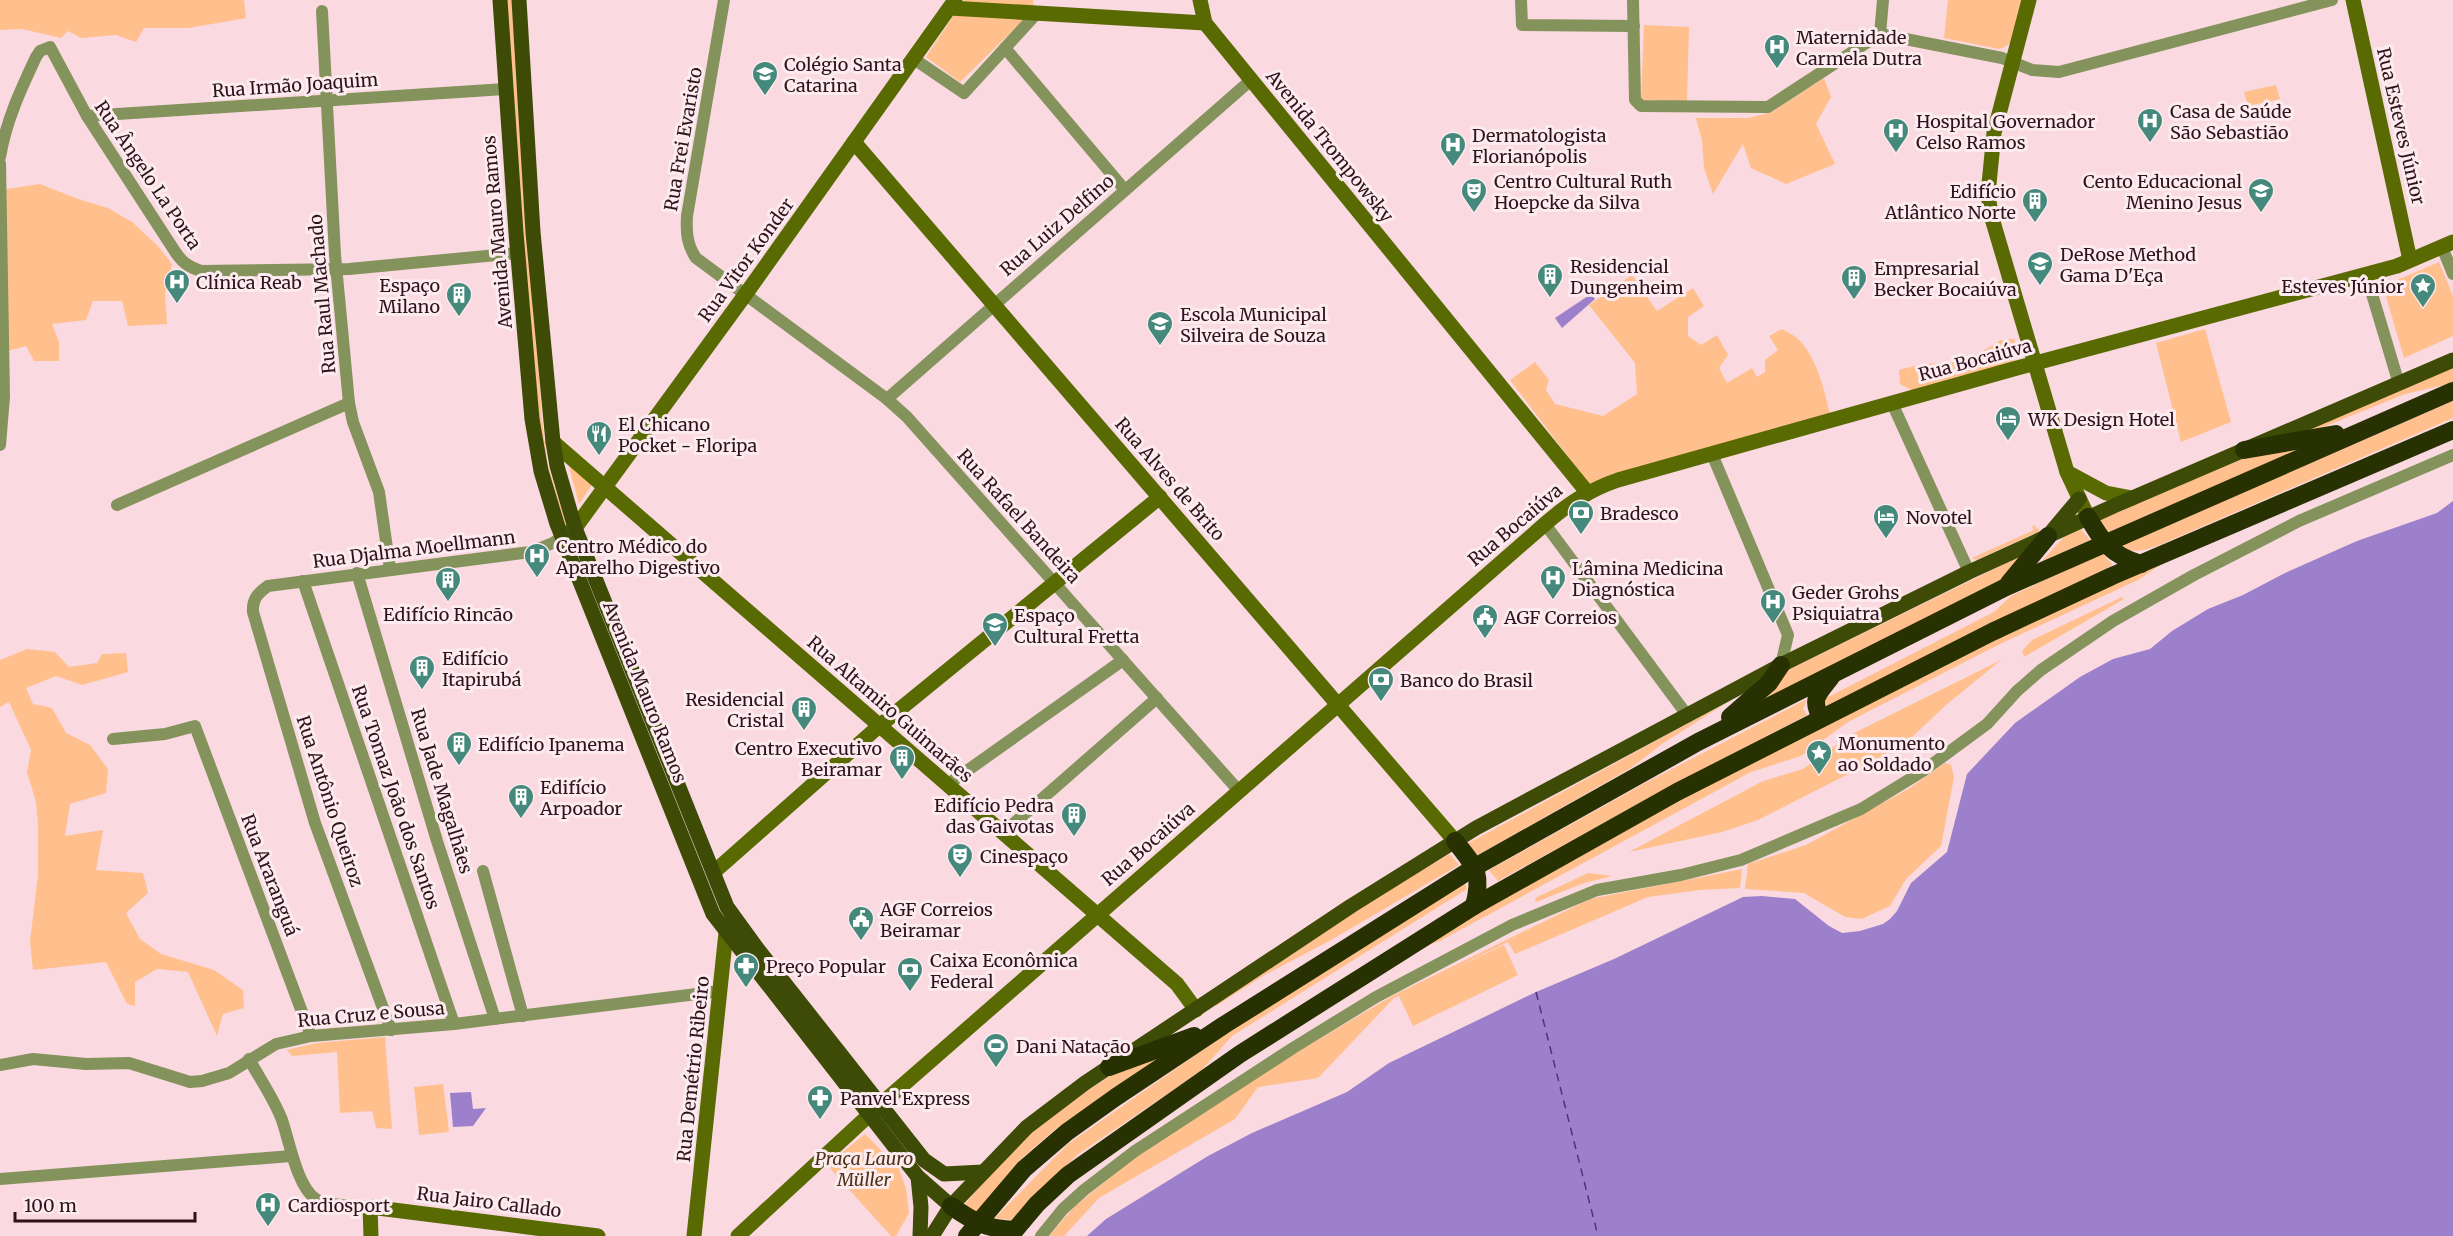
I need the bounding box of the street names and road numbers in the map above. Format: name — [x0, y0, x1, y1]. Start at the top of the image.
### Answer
street label: Rua Esteves Júnior — [2372, 45, 2430, 207]
street label: Avenida Trompowsky — [1261, 64, 1399, 227]
street label: Rua Frei Evaristo — [659, 65, 707, 213]
street label: Rua Irmão Joaquim — [211, 68, 379, 102]
street label: Rua Ângelo La Porta — [90, 96, 207, 254]
street label: Avenida Mauro Ramos — [477, 134, 517, 331]
street label: Rua Luiz Delfino — [995, 169, 1119, 281]
street label: Rua Vitor Konder — [693, 193, 799, 327]
street label: Rua Raul Machado — [304, 213, 340, 375]
street label: Rua Bocaiúva — [1916, 334, 2034, 386]
street label: Rua Alves de Brito — [1110, 413, 1230, 545]
street label: Rua Rafael Bandeira — [952, 444, 1086, 588]
street label: Rua Bocaiúva — [1463, 479, 1567, 571]
street label: Rua Djalma Moellmann — [311, 525, 517, 573]
street label: Avenida Mauro Ramos — [598, 597, 692, 786]
street label: Rua Altamiro Guimarães — [802, 631, 978, 787]
street label: Rua Tomaz João dos Santos — [347, 682, 445, 912]
street label: Rua Jade Magalhães — [406, 706, 478, 877]
street label: Rua Antônio Queiroz — [291, 712, 369, 890]
street label: Rua Bocaiúva — [1097, 797, 1200, 891]
street label: Rua Araranguá — [236, 811, 304, 940]
street label: Rua Demétrio Ribeiro — [672, 975, 714, 1163]
street label: Rua Cruz e Sousa — [297, 996, 446, 1032]
street label: Rua Jairo Callado — [415, 1182, 563, 1222]

